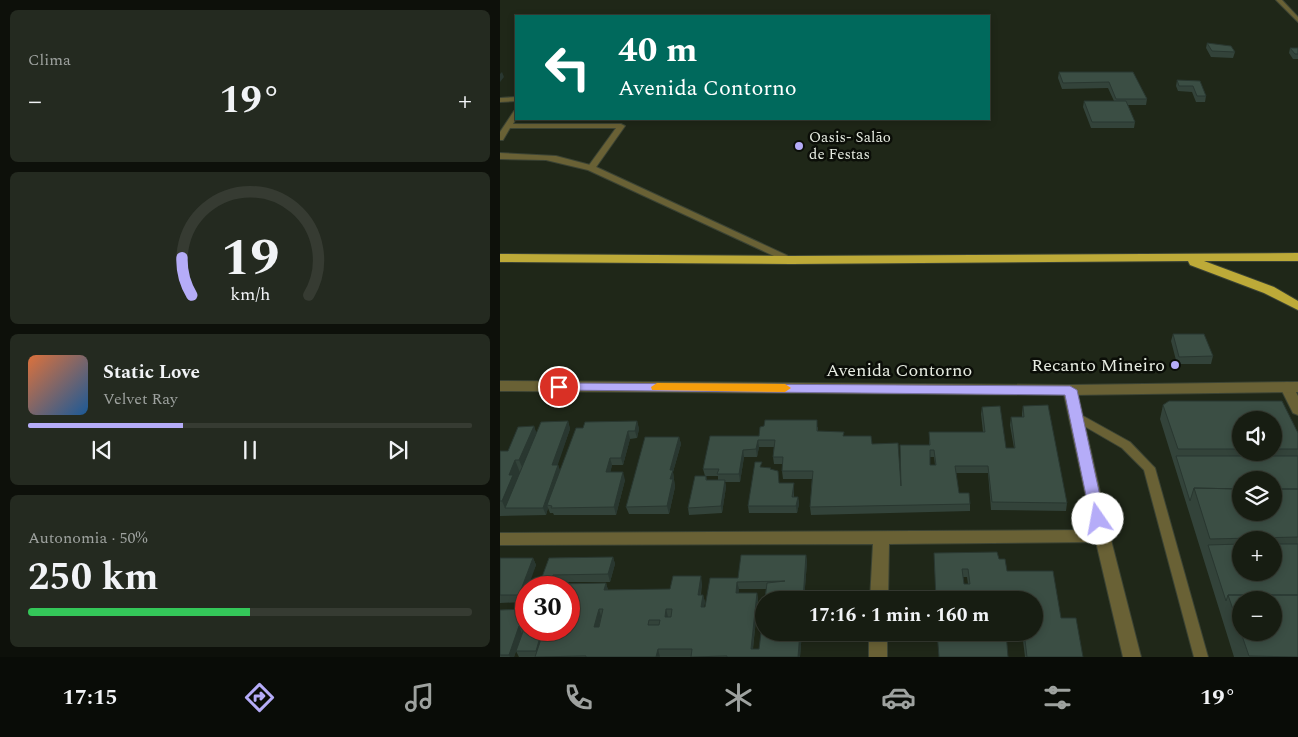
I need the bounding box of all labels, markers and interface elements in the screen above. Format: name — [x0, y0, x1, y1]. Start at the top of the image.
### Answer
text: 40 m — [618, 24, 698, 77]
icon: left — [535, 35, 600, 100]
text: Clima — [28, 48, 71, 72]
text: 19° — [219, 72, 281, 130]
text: Avenida Contorno — [618, 72, 797, 105]
text: − — [28, 80, 42, 123]
text: + — [458, 80, 472, 123]
place label: Oasis- Salão de Festas — [809, 126, 891, 166]
marker: Oasis- Salão de Festas — [793, 140, 805, 152]
text: 19 — [221, 219, 279, 298]
text: km/h — [230, 281, 270, 308]
place label: Recanto Mineiro — [1031, 352, 1165, 379]
street label: Avenida Contorno — [826, 357, 972, 384]
text: Static Love — [103, 358, 200, 387]
marker: Recanto Mineiro — [1169, 359, 1181, 371]
pin — [538, 366, 580, 408]
icon: arrive — [545, 373, 573, 401]
text: Velvet Ray — [103, 387, 178, 411]
map controls — [1232, 411, 1282, 641]
button: sound — [1232, 411, 1282, 461]
icon: previous — [88, 436, 116, 464]
icon: pause — [236, 436, 264, 464]
icon: next — [384, 436, 412, 464]
button: layers — [1232, 471, 1282, 521]
position arrow — [1071, 492, 1123, 544]
text: Autonomia · 50% — [28, 526, 147, 550]
button: + — [1232, 531, 1282, 581]
text: 250 km — [28, 549, 159, 607]
speed limit sign: 30 — [515, 576, 580, 641]
button: − — [1232, 591, 1282, 641]
text: 17:16 · 1 min · 160 m — [809, 601, 989, 630]
icon: directions — [242, 680, 277, 715]
icon: music — [402, 680, 437, 715]
icon: phone — [561, 680, 596, 715]
icon: climate — [721, 680, 756, 715]
icon: car — [881, 680, 916, 715]
icon: filters — [1040, 680, 1075, 715]
text: 17:15 — [62, 681, 118, 714]
text: 19° — [1200, 681, 1236, 714]

